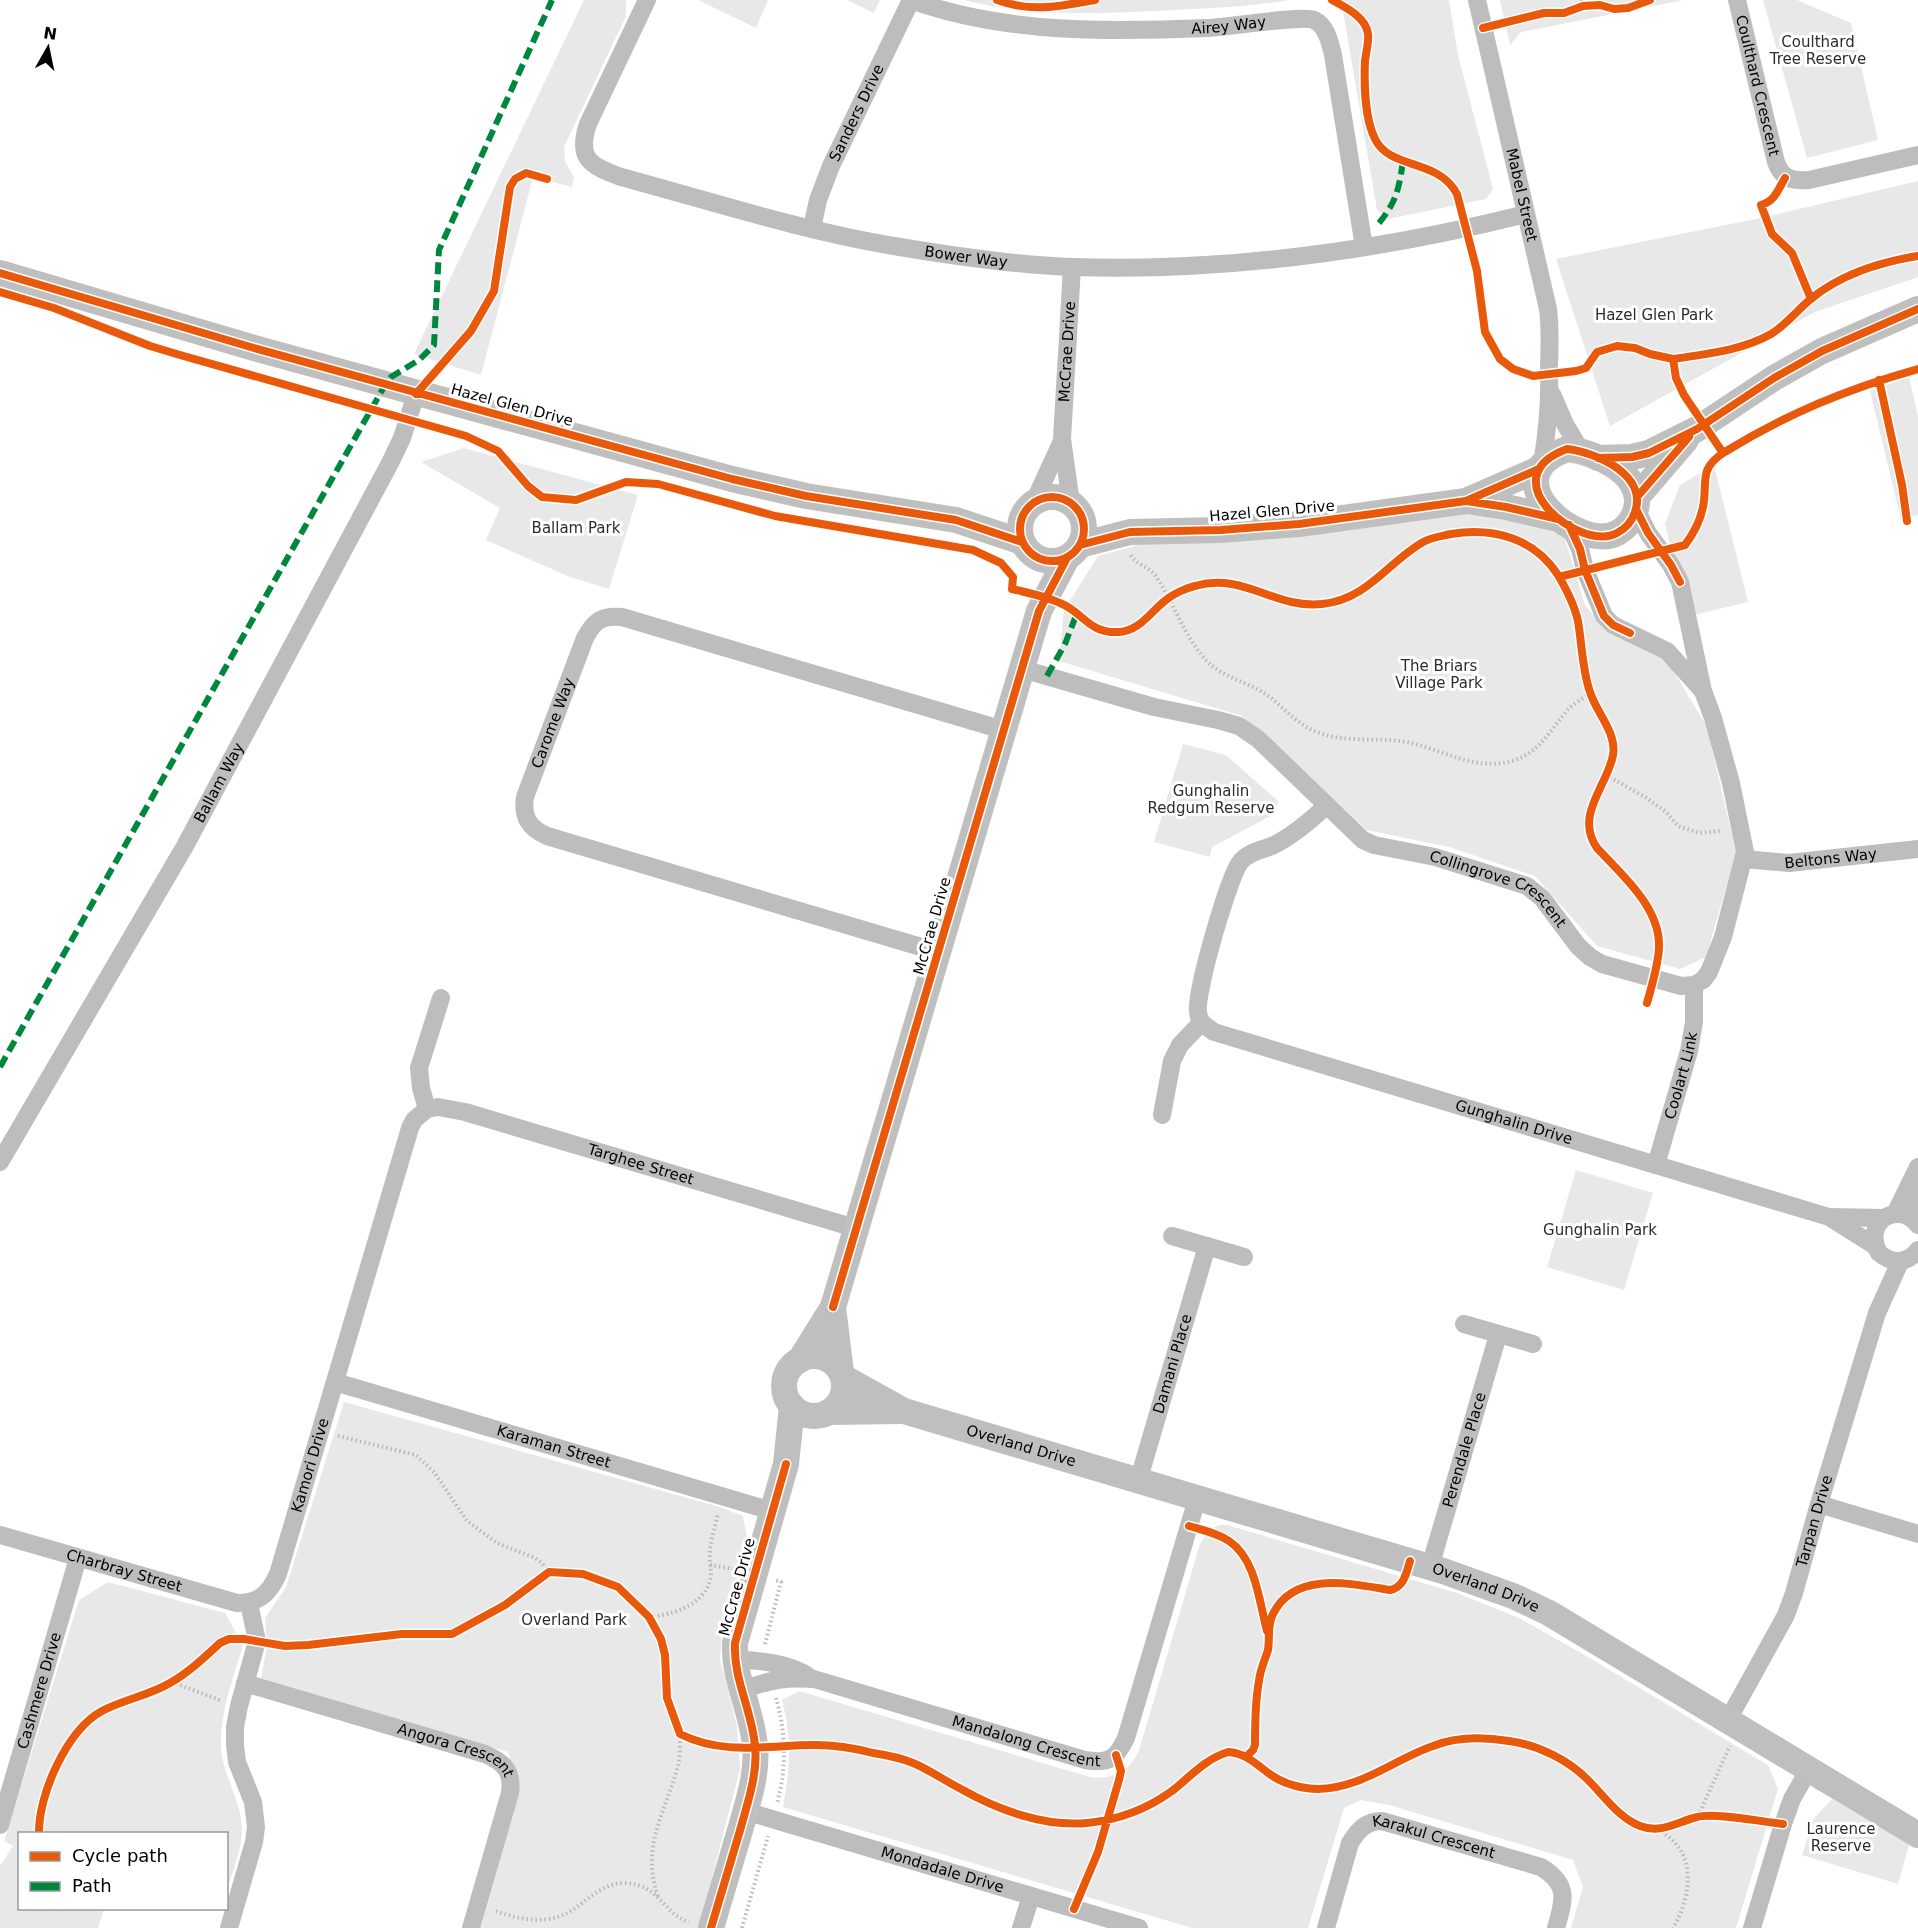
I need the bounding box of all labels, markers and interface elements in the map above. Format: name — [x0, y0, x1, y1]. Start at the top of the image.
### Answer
street label: Airey Way — [1191, 13, 1267, 38]
street label: Coulthard Crescent — [1732, 13, 1783, 158]
north arrow — [18, 18, 78, 78]
text: N — [42, 23, 58, 44]
park label: Coulthard Tree Reserve — [1769, 33, 1866, 68]
street label: Sanders Drive — [826, 61, 888, 164]
street label: Mabel Street — [1502, 146, 1541, 244]
street label: Bower Way — [923, 242, 1009, 271]
street label: McCrae Drive — [1055, 301, 1079, 403]
park label: Hazel Glen Park — [1595, 306, 1713, 324]
street label: Hazel Glen Drive — [449, 380, 575, 430]
street label: Hazel Glen Drive — [1209, 497, 1335, 525]
park label: Ballam Park — [532, 519, 621, 537]
park label: The Briars Village Park — [1395, 657, 1483, 692]
street label: Carome Way — [528, 675, 578, 771]
street label: Ballam Way — [190, 739, 248, 826]
park label: Gunghalin Redgum Reserve — [1147, 782, 1275, 817]
street label: Beltons Way — [1783, 845, 1878, 872]
street label: Collingrove Crescent — [1427, 847, 1570, 931]
street label: McCrae Drive — [909, 875, 955, 977]
street label: Coolart Link — [1661, 1030, 1701, 1121]
street label: Gunghalin Drive — [1453, 1096, 1575, 1148]
street label: Targhee Street — [585, 1140, 696, 1189]
park label: Gunghalin Park — [1543, 1221, 1657, 1239]
street label: Damani Place — [1149, 1312, 1196, 1416]
street label: Perendale Place — [1439, 1390, 1490, 1510]
street label: Kamori Drive — [288, 1416, 333, 1515]
street label: Karaman Street — [495, 1421, 613, 1472]
street label: Overland Drive — [964, 1421, 1078, 1471]
street label: Tarpan Drive — [1792, 1473, 1836, 1570]
street label: McCrae Drive — [715, 1536, 759, 1638]
street label: Charbray Street — [64, 1545, 184, 1596]
street label: Overland Drive — [1430, 1559, 1542, 1616]
park label: Overland Park — [521, 1611, 627, 1629]
street label: Cashmere Drive — [14, 1630, 65, 1751]
street label: Mandalong Crescent — [950, 1712, 1101, 1770]
street label: Angora Crescent — [395, 1720, 518, 1780]
street label: Karakul Crescent — [1371, 1812, 1497, 1862]
park label: Laurence Reserve — [1806, 1820, 1876, 1855]
legend — [18, 1832, 228, 1910]
street label: Mondadale Drive — [879, 1843, 1006, 1896]
text: Cycle path — [72, 1845, 168, 1866]
text: Path — [72, 1875, 112, 1896]

